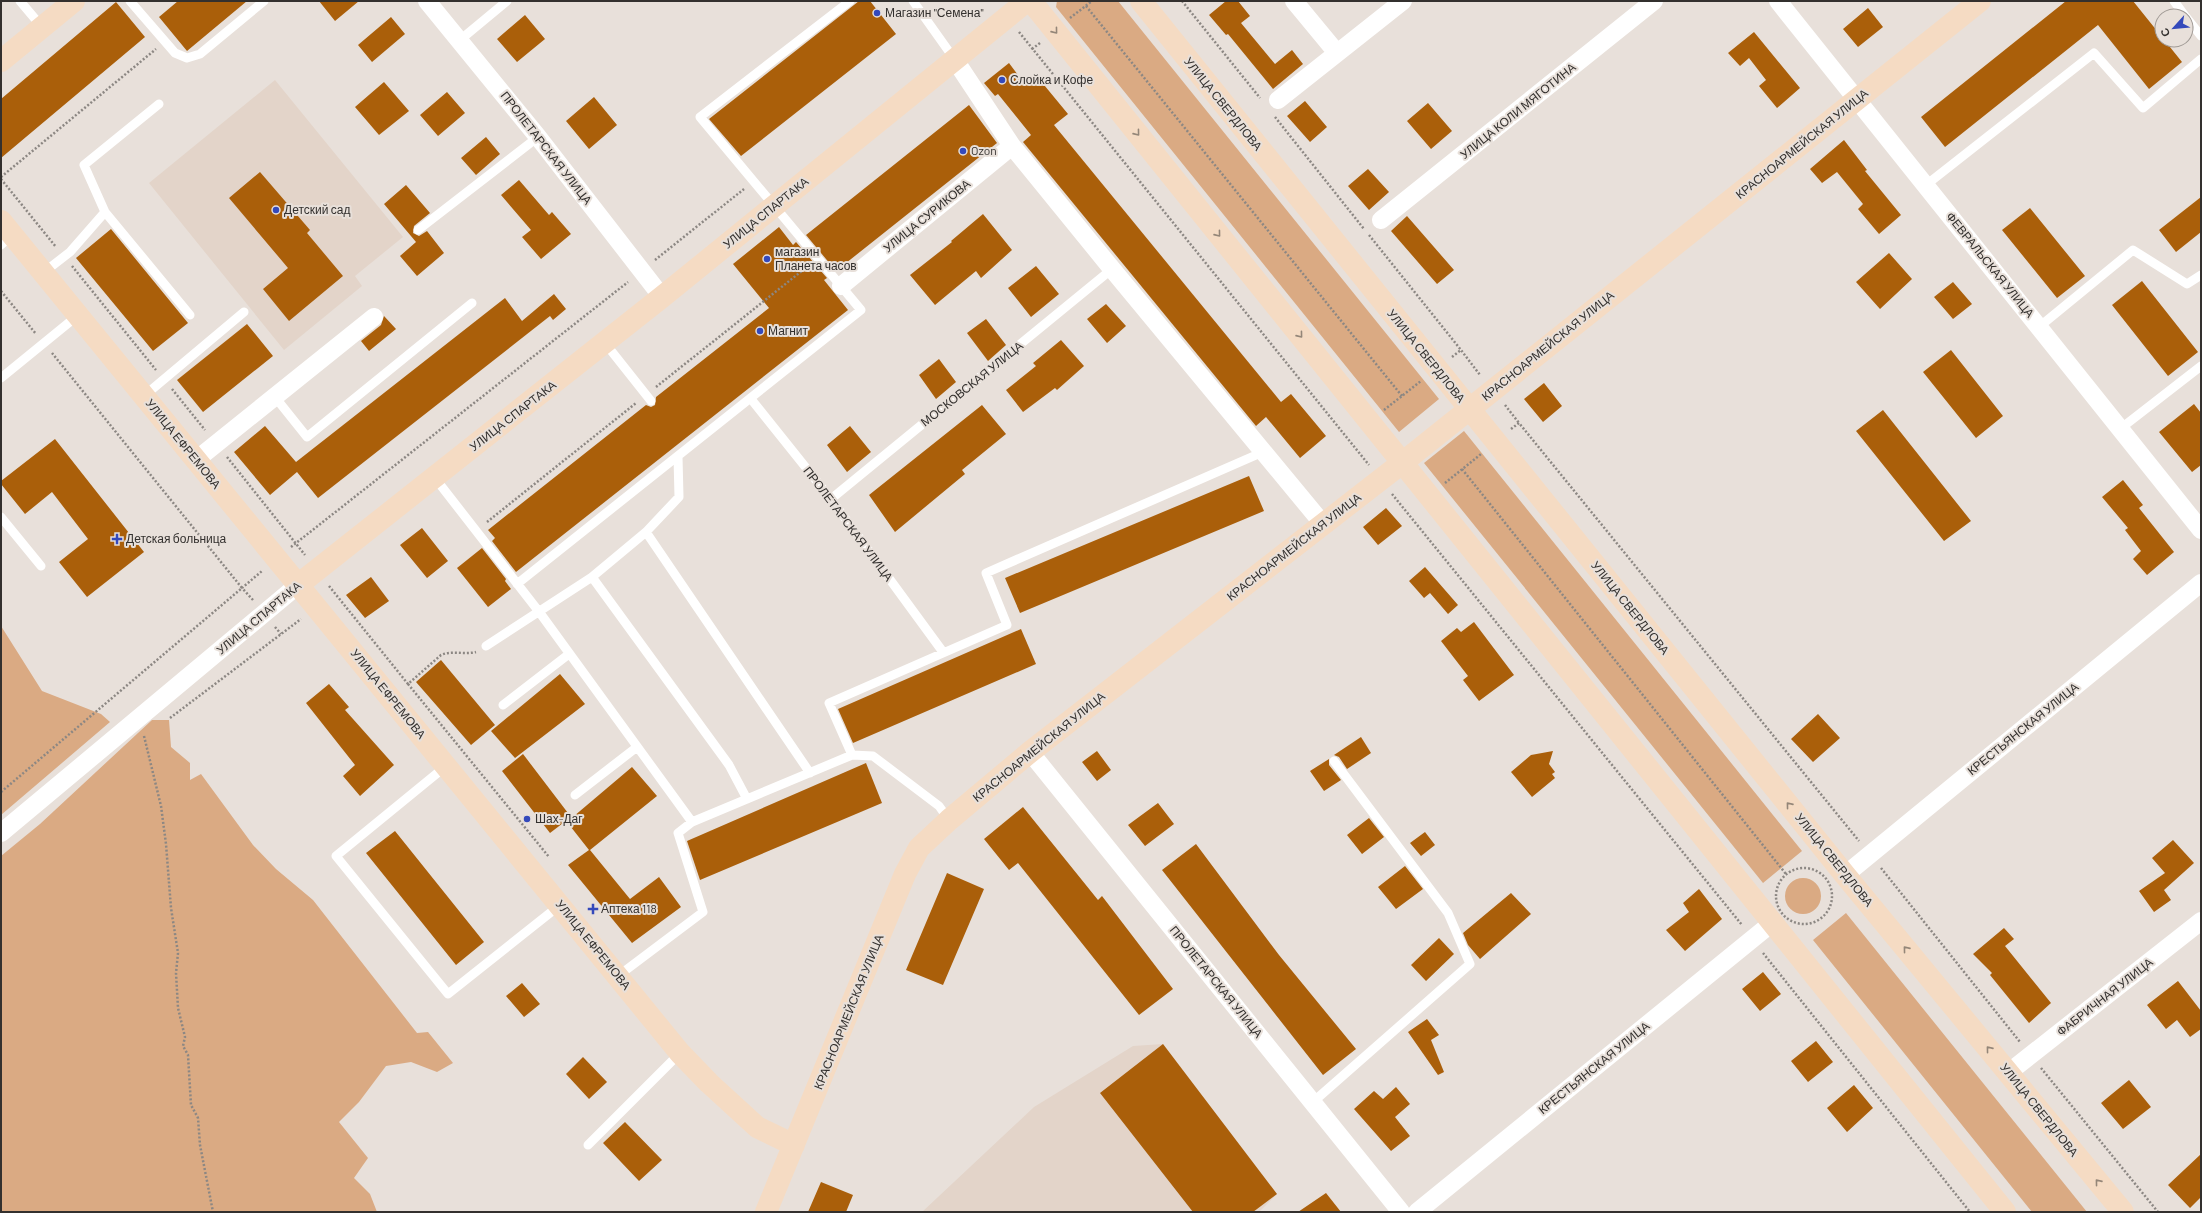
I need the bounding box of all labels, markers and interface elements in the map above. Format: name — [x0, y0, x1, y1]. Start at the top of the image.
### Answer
place label: Магазин "Семена" — [885, 5, 984, 19]
marker: Магазин "Семена" — [872, 8, 882, 18]
north arrow — [2154, 8, 2194, 48]
text: С — [2157, 26, 2172, 39]
one-way arrow — [1051, 27, 1058, 34]
street label: УЛИЦА СВЕРДЛОВА — [1181, 54, 1266, 153]
street label: УЛИЦА КОЛИ МЯГОТИНА — [1457, 59, 1579, 162]
place label: Слойка и Кофе — [1010, 72, 1093, 87]
marker: Слойка и Кофе — [997, 75, 1007, 85]
street label: КРАСНОАРМЕЙСКАЯ УЛИЦА — [1732, 85, 1871, 202]
street label: ПРОЛЕТАРСКАЯ УЛИЦА — [498, 88, 595, 207]
one-way arrow — [1132, 128, 1139, 135]
place label: Ozon — [971, 143, 997, 157]
marker: Ozon — [958, 146, 968, 156]
street label: УЛИЦА СПАРТАКА — [720, 174, 811, 252]
street label: УЛИЦА СУРИКОВА — [880, 176, 973, 255]
place label: Детский сад — [284, 202, 351, 217]
marker: Детский сад — [271, 205, 281, 215]
street label: ФЕВРАЛЬСКАЯ УЛИЦА — [1943, 209, 2038, 320]
one-way arrow — [1214, 230, 1221, 237]
place label: магазин Планета часов — [775, 244, 857, 272]
marker: магазин Планета часов — [762, 254, 772, 264]
street label: КРАСНОАРМЕЙСКАЯ УЛИЦА — [1478, 287, 1617, 404]
street label: УЛИЦА СВЕРДЛОВА — [1384, 306, 1469, 405]
place label: Магнит — [768, 323, 809, 337]
marker: Магнит — [755, 326, 765, 336]
one-way arrow — [1295, 331, 1302, 338]
street label: МОСКОВСКАЯ УЛИЦА — [918, 338, 1026, 429]
street label: УЛИЦА СПАРТАКА — [466, 377, 559, 454]
street label: УЛИЦА ЕФРЕМОВА — [143, 396, 224, 492]
street label: ПРОЛЕТАРСКАЯ УЛИЦА — [800, 463, 896, 584]
street label: КРАСНОАРМЕЙСКАЯ УЛИЦА — [1224, 490, 1364, 604]
place label: Детская больница — [126, 531, 227, 546]
marker: Детская больница — [111, 533, 123, 545]
street label: УЛИЦА СВЕРДЛОВА — [1588, 558, 1673, 657]
street label: УЛИЦА СПАРТАКА — [213, 578, 304, 657]
street label: УЛИЦА ЕФРЕМОВА — [348, 646, 429, 742]
street label: КРЕСТЬЯНСКАЯ УЛИЦА — [1964, 679, 2081, 778]
street label: КРАСНОАРМЕЙСКАЯ УЛИЦА — [969, 688, 1108, 805]
one-way arrow — [1786, 802, 1793, 809]
street label: УЛИЦА СВЕРДЛОВА — [1792, 810, 1877, 909]
place label: Шах-Даг — [535, 811, 583, 826]
marker: Шах-Даг — [522, 814, 532, 824]
street label: УЛИЦА ЕФРЕМОВА — [553, 897, 634, 993]
place label: Аптека 118 — [601, 901, 657, 915]
marker: Аптека 118 — [588, 904, 598, 914]
street label: ПРОЛЕТАРСКАЯ УЛИЦА — [1167, 923, 1266, 1041]
street label: КРАСНОАРМЕЙСКАЯ УЛИЦА — [810, 932, 887, 1092]
one-way arrow — [1904, 946, 1911, 953]
street label: ФАБРИЧНАЯ УЛИЦА — [2054, 954, 2156, 1039]
street label: КРЕСТЬЯНСКАЯ УЛИЦА — [1535, 1018, 1652, 1117]
one-way arrow — [1986, 1047, 1993, 1054]
street label: УЛИЦА СВЕРДЛОВА — [1997, 1060, 2082, 1159]
one-way arrow — [2096, 1179, 2103, 1186]

